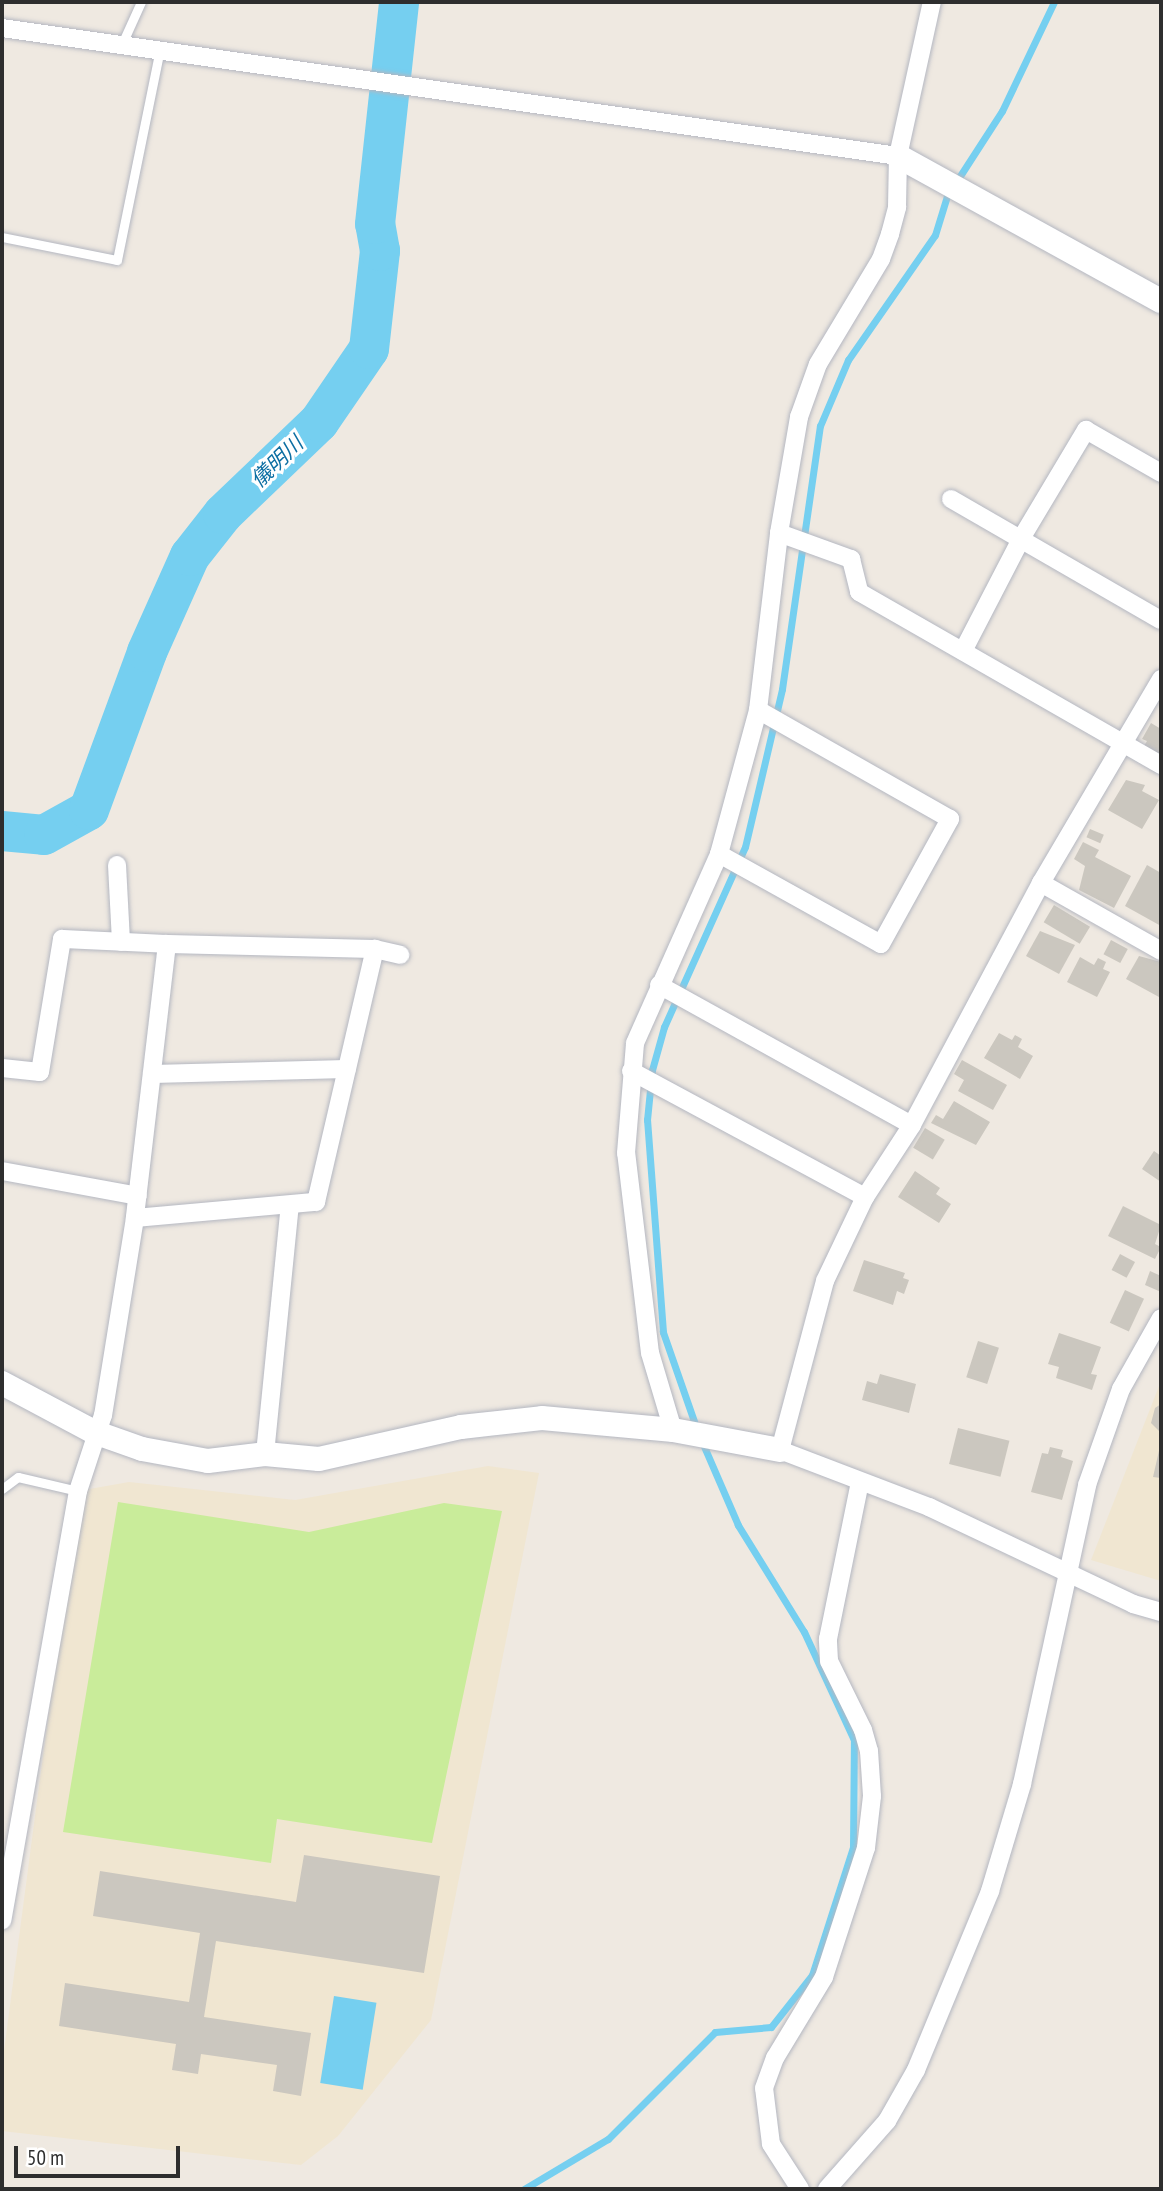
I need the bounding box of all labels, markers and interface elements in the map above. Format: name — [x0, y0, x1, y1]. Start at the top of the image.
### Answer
water label: 儀明川 — [246, 431, 308, 493]
scale bar — [18, 2132, 184, 2176]
text: 50 m — [27, 2144, 64, 2171]

